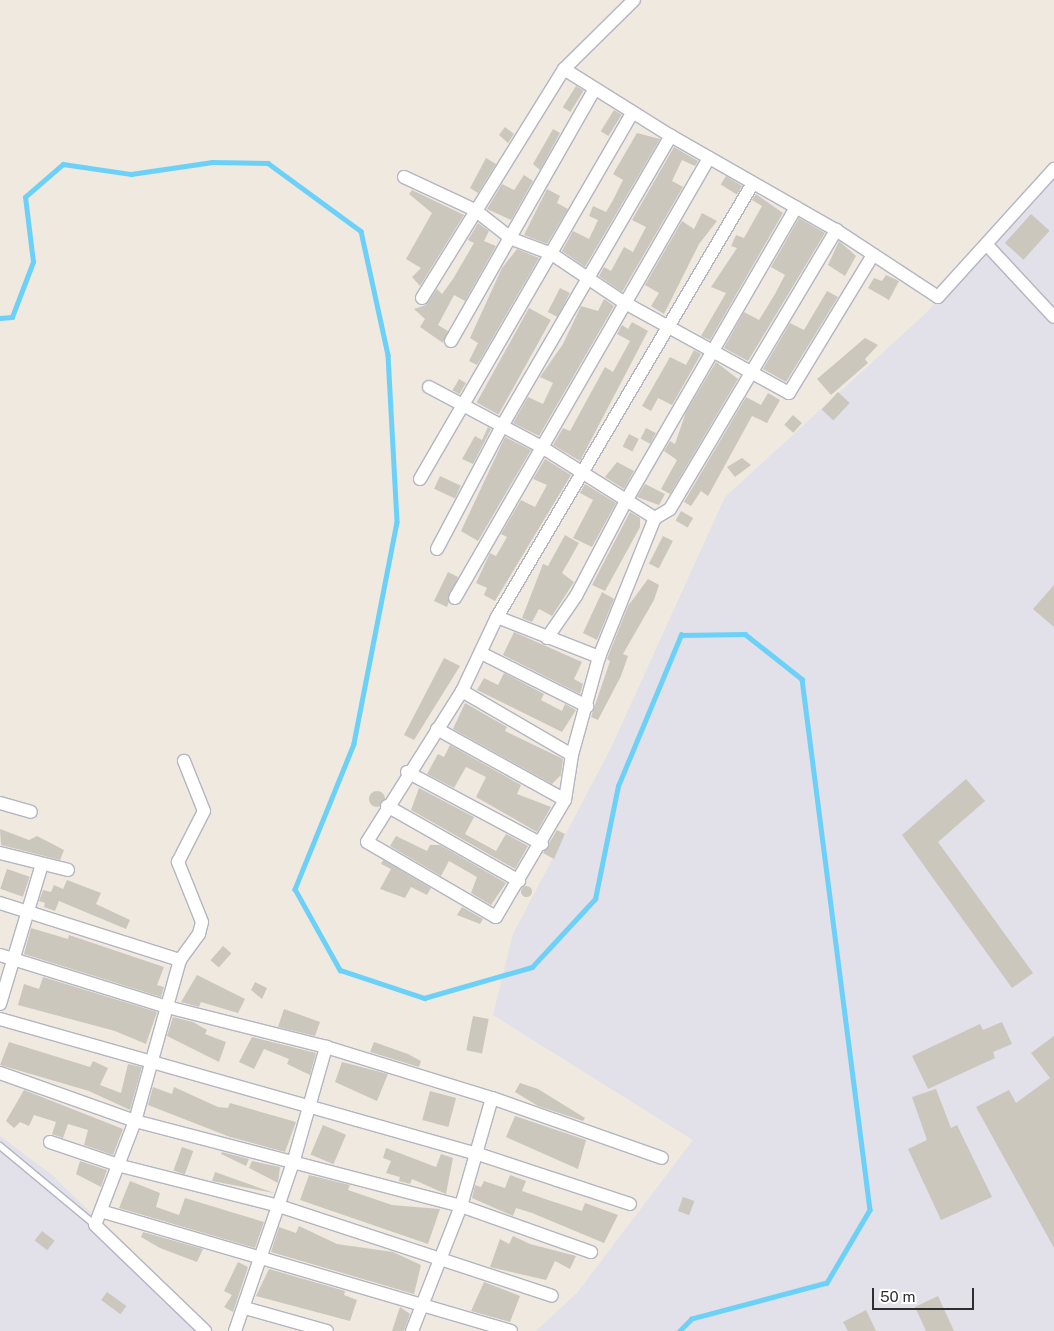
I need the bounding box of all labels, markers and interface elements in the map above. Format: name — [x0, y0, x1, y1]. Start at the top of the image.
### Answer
scale bar — [874, 1278, 976, 1310]
text: 50 m — [880, 1288, 915, 1305]

